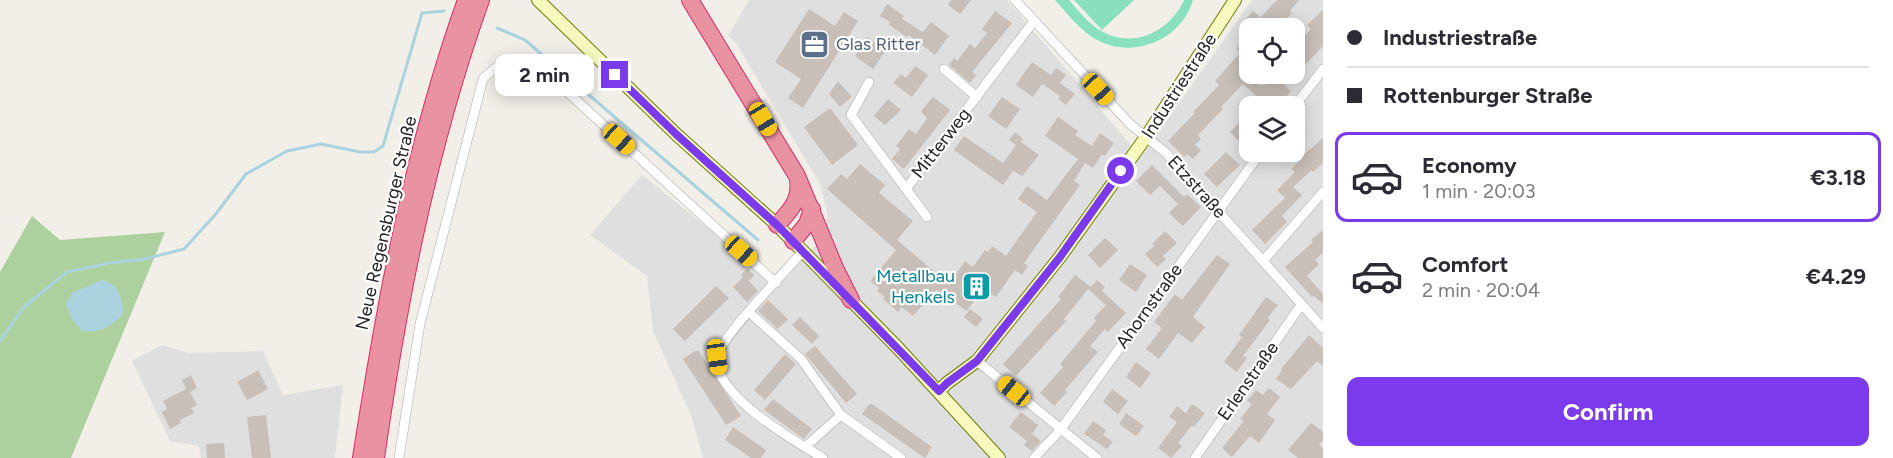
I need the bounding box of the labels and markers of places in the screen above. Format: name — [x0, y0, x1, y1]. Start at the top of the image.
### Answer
office icon: Glas Ritter — [799, 28, 831, 60]
place label: Glas Ritter — [836, 33, 921, 55]
place label: Metallbau Henkels — [876, 265, 955, 308]
building icon: Metallbau Henkels — [960, 270, 992, 302]

